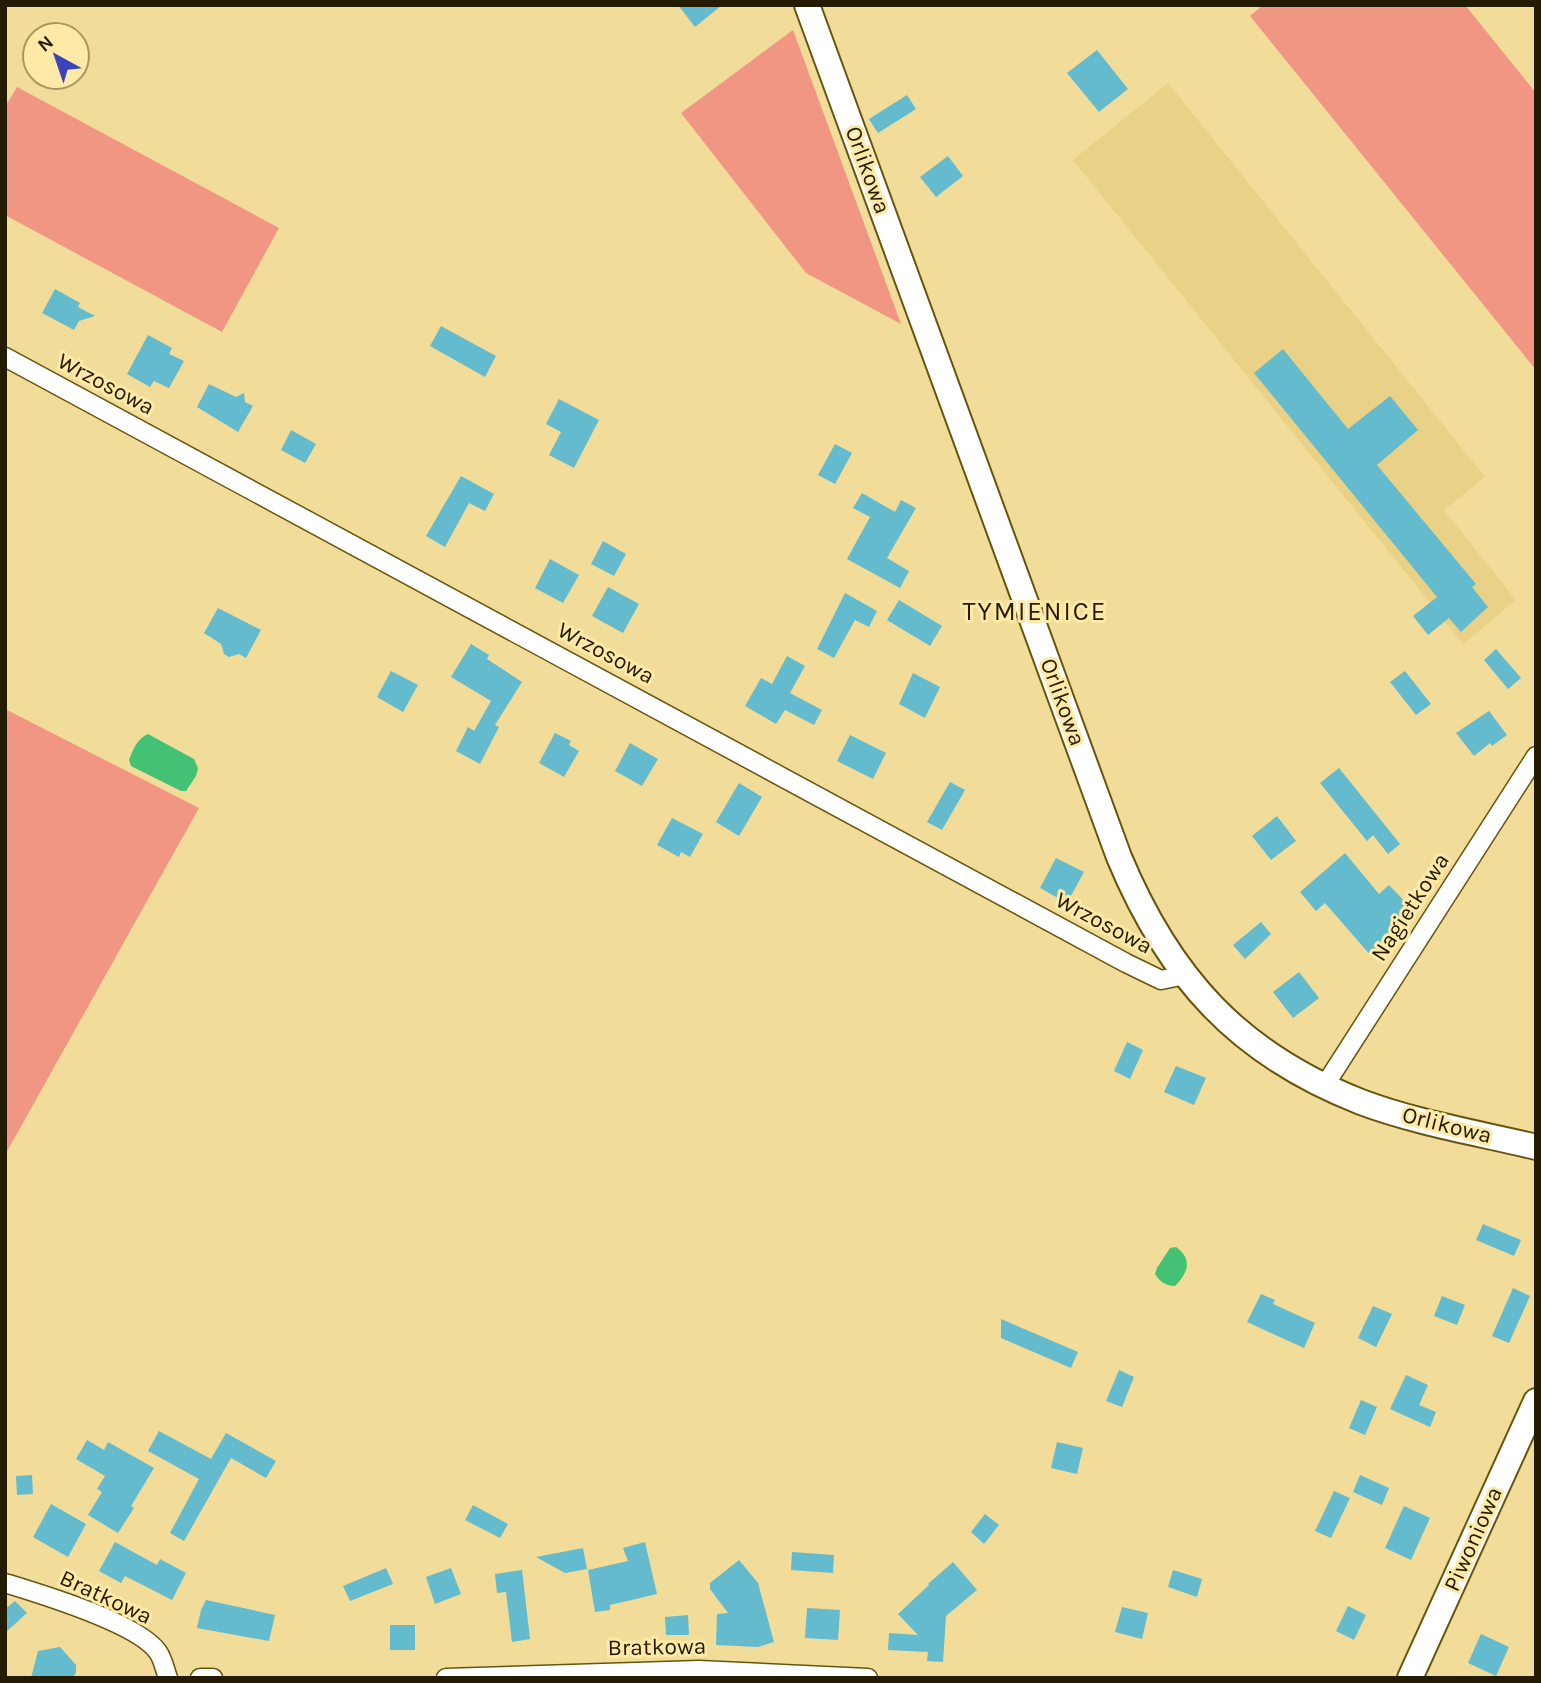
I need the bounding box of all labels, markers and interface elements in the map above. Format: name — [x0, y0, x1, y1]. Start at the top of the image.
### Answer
north arrow — [21, 21, 91, 91]
text: N — [33, 31, 58, 57]
street label: Orlikowa — [840, 122, 896, 218]
street label: Wrzosowa — [53, 347, 159, 421]
district label: TYMIENICE — [963, 596, 1107, 627]
street label: Wrzosowa — [553, 616, 659, 690]
street label: Orlikowa — [1035, 654, 1091, 750]
street label: Nagietkowa — [1365, 848, 1455, 966]
street label: Wrzosowa — [1051, 886, 1157, 960]
street label: Orlikowa — [1399, 1101, 1495, 1149]
street label: Piwoniowa — [1438, 1483, 1508, 1595]
street label: Bratkowa — [56, 1564, 156, 1630]
street label: Bratkowa — [607, 1633, 707, 1661]

